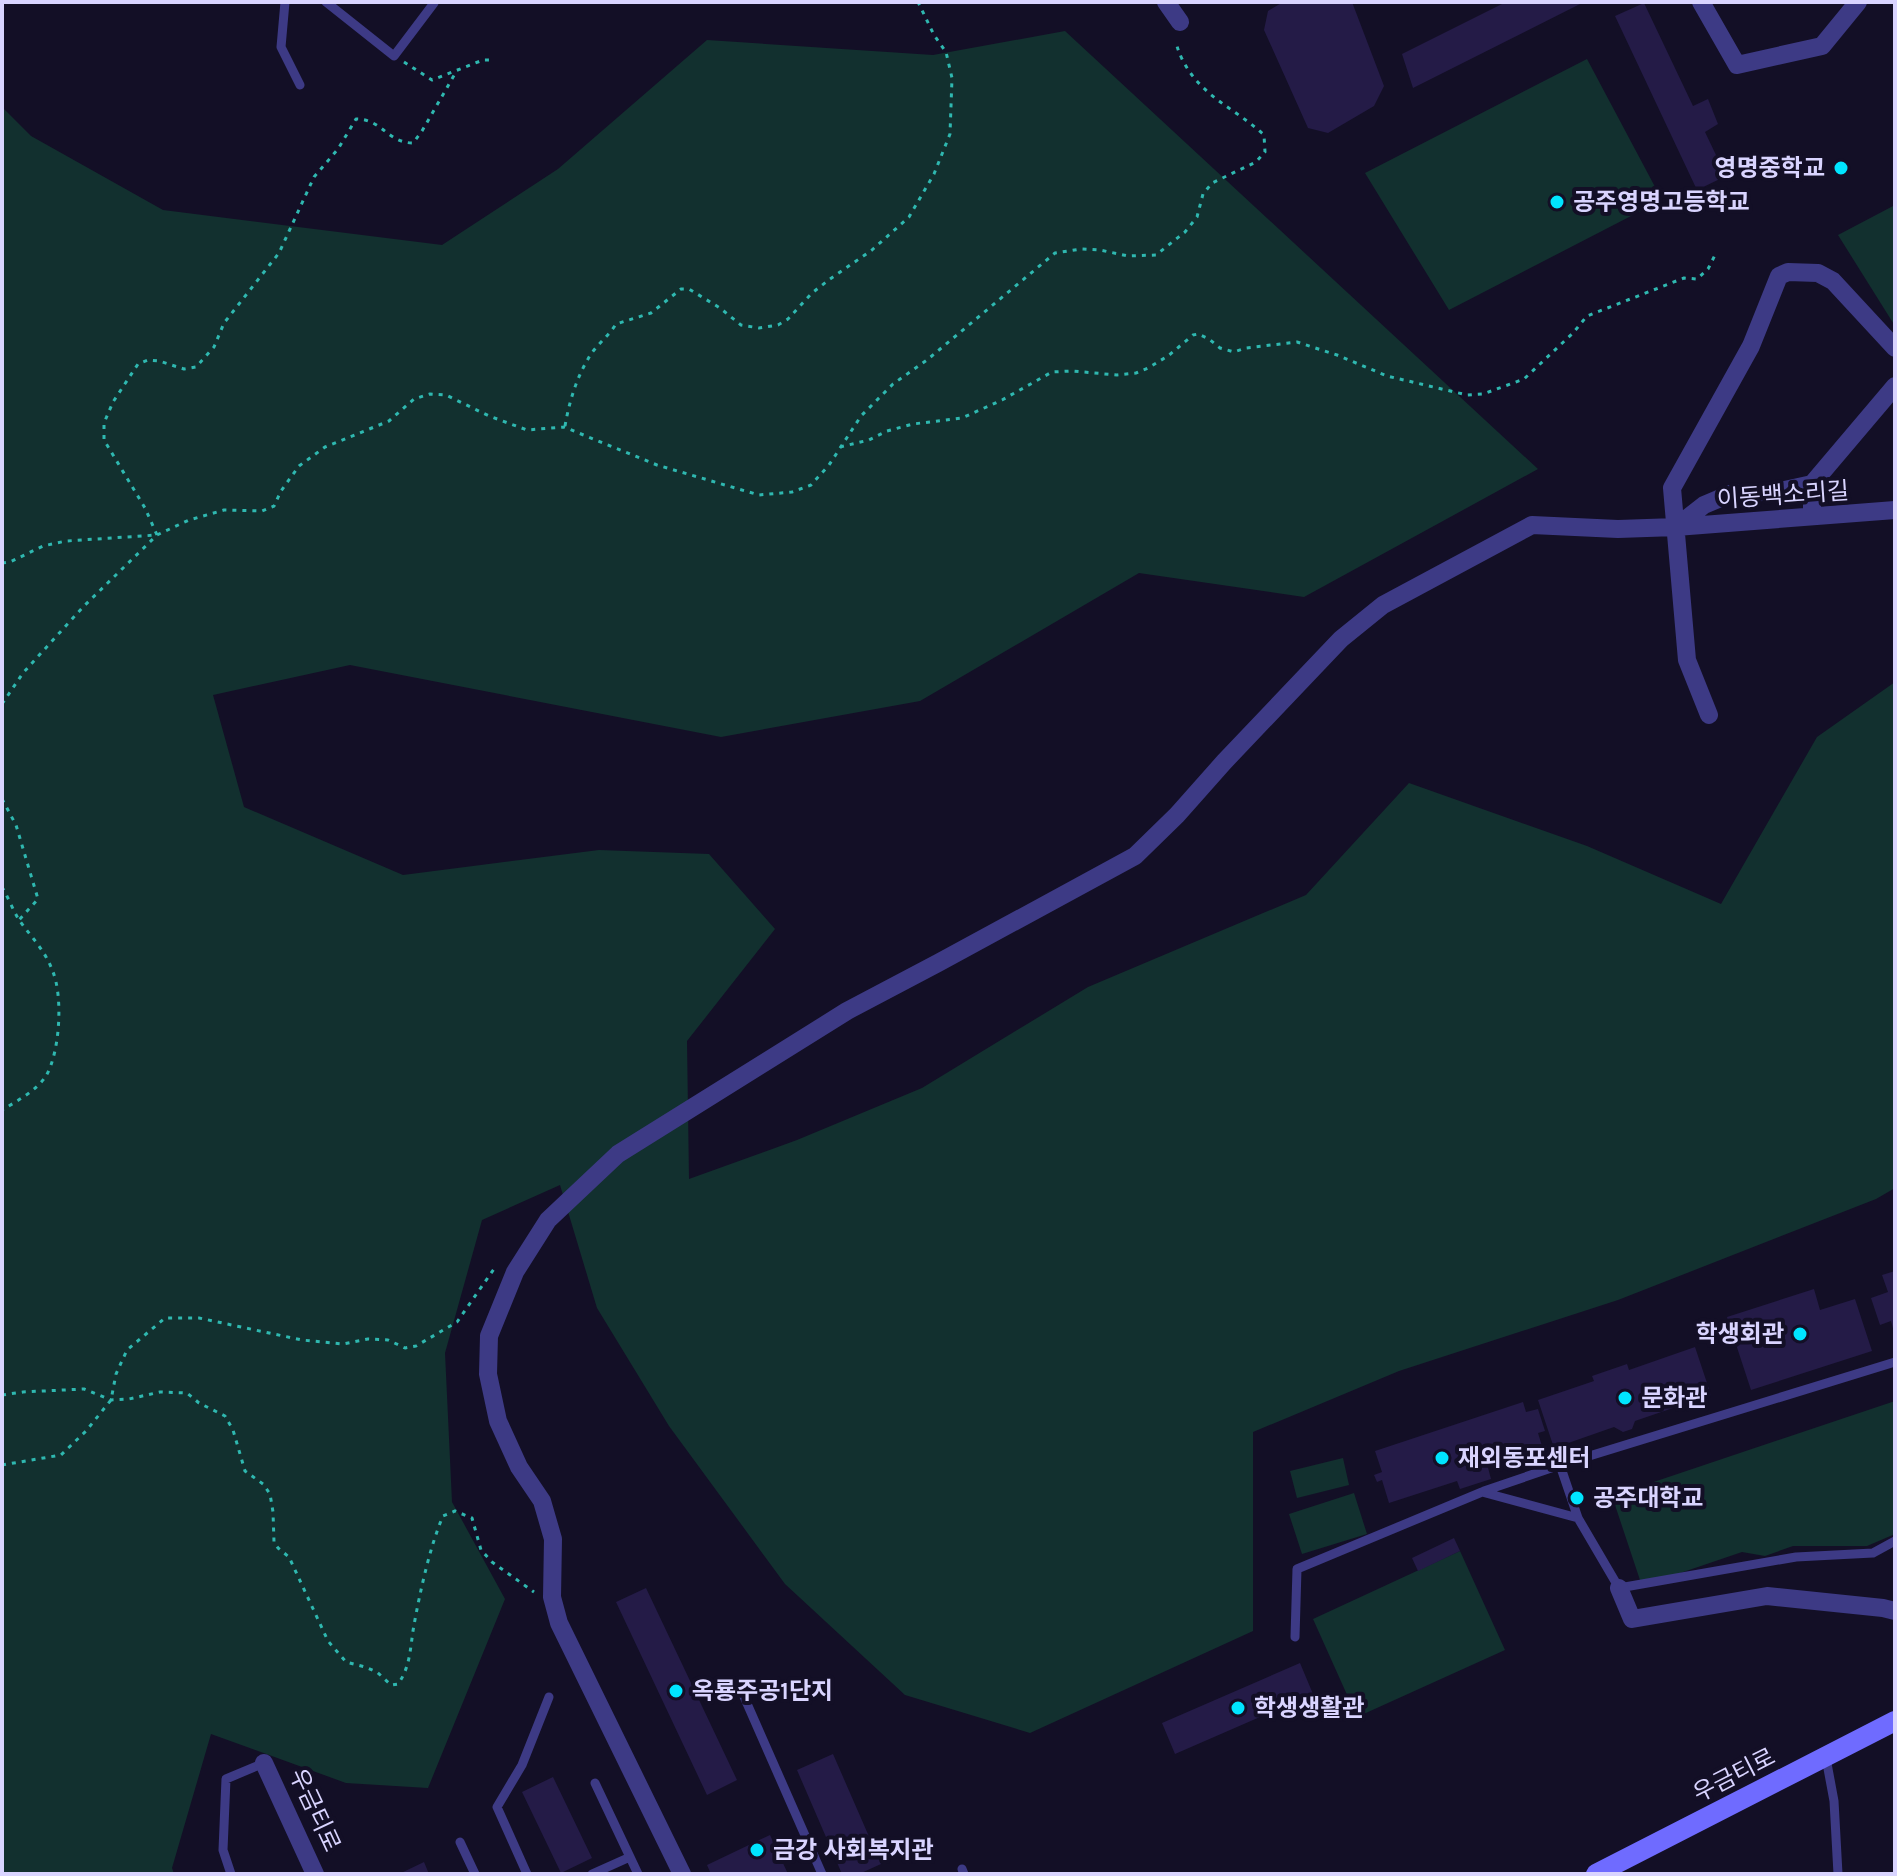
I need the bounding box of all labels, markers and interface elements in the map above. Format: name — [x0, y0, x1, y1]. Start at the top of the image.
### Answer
place label: 영명중학교 — [1715, 154, 1825, 182]
marker: 영명중학교 — [1832, 159, 1850, 177]
place label: 공주영명고등학교 — [1573, 188, 1750, 216]
marker: 공주영명고등학교 — [1548, 193, 1566, 211]
street label: 이동백소리길 — [1716, 476, 1850, 514]
place label: 학생회관 — [1696, 1320, 1784, 1348]
marker: 학생회관 — [1791, 1325, 1809, 1343]
place label: 문화관 — [1641, 1384, 1707, 1412]
marker: 문화관 — [1616, 1389, 1634, 1407]
place label: 재외동포센터 — [1458, 1444, 1590, 1472]
marker: 재외동포센터 — [1433, 1449, 1451, 1467]
place label: 공주대학교 — [1593, 1484, 1703, 1512]
marker: 공주대학교 — [1568, 1489, 1586, 1507]
place label: 옥룡주공1단지 — [692, 1677, 833, 1705]
marker: 옥룡주공1단지 — [667, 1682, 685, 1700]
place label: 학생생활관 — [1254, 1694, 1364, 1722]
marker: 학생생활관 — [1229, 1699, 1247, 1717]
street label: 우금티로 — [1688, 1742, 1780, 1808]
street label: 우금티로 — [284, 1764, 346, 1856]
place label: 금강 사회복지관 — [773, 1836, 934, 1864]
marker: 금강 사회복지관 — [748, 1841, 766, 1859]

